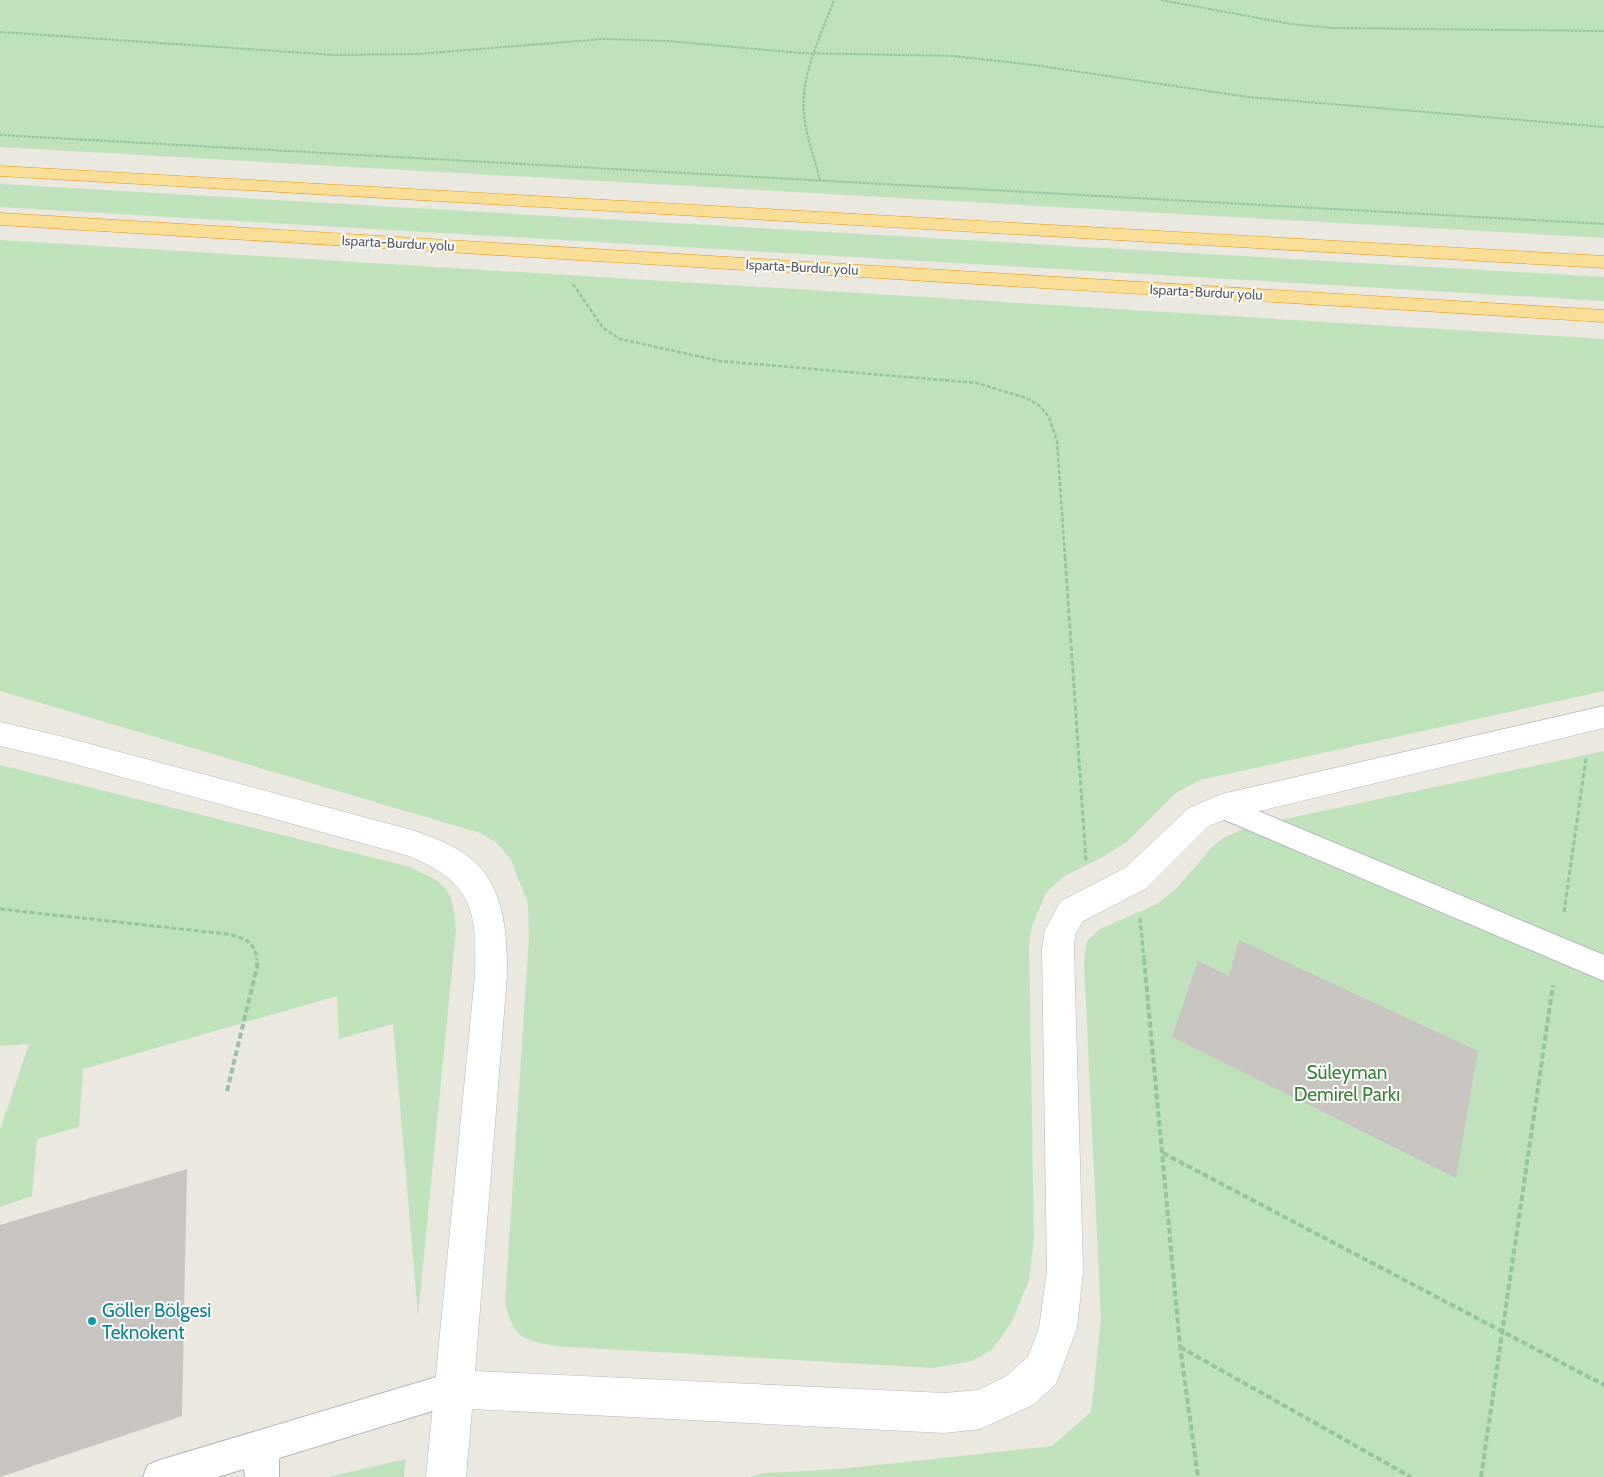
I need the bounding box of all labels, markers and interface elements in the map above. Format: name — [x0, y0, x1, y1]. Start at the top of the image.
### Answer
street label: Isparta-Burdur yolu — [341, 231, 455, 255]
street label: Isparta-Burdur yolu — [745, 255, 859, 279]
street label: Isparta-Burdur yolu — [1149, 280, 1263, 304]
park label: Süleyman Demirel Parkı — [1294, 1061, 1400, 1106]
place label: Göller Bölgesi Teknokent — [102, 1299, 211, 1344]
marker: Göller Bölgesi Teknokent — [86, 1315, 98, 1327]

